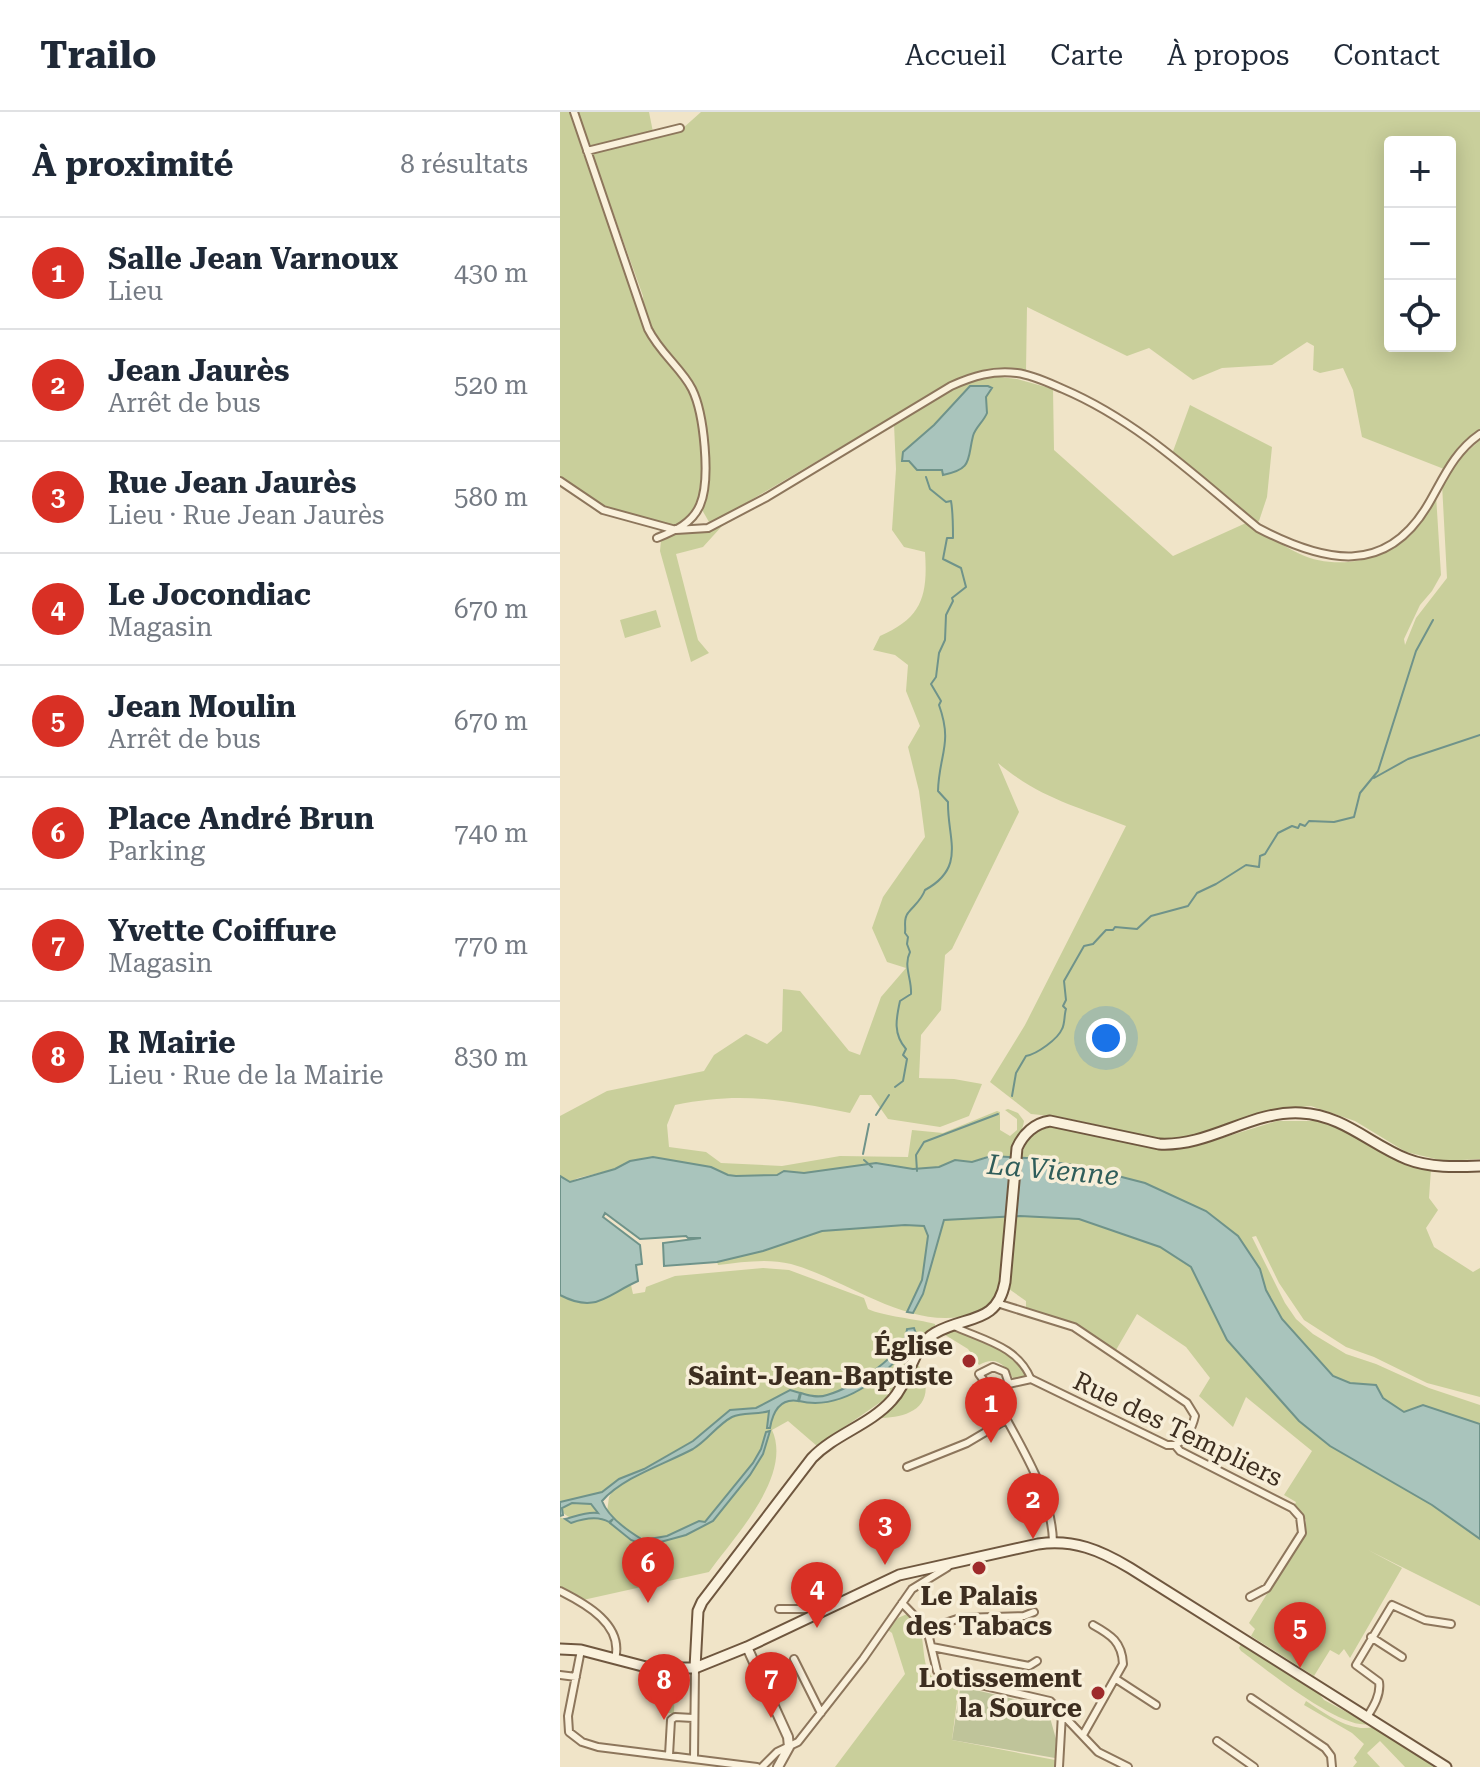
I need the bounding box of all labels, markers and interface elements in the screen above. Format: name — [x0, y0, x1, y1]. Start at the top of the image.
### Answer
text: Trailo — [40, 33, 156, 77]
text: Accueil — [905, 39, 1006, 72]
text: Carte — [1050, 39, 1123, 72]
text: À propos — [1167, 39, 1289, 72]
text: Contact — [1333, 39, 1440, 72]
map controls — [1384, 136, 1456, 352]
button: + — [1384, 136, 1456, 208]
text: À proximité — [32, 144, 233, 184]
text: 8 résultats — [400, 149, 528, 179]
button: − — [1384, 208, 1456, 280]
text: Salle Jean Varnoux — [108, 241, 398, 276]
text: 1 — [51, 258, 65, 288]
text: 430 m — [454, 258, 528, 288]
text: Lieu — [108, 276, 163, 306]
button: locate — [1384, 280, 1456, 352]
text: Jean Jaurès — [108, 353, 290, 388]
text: 2 — [51, 370, 65, 400]
text: 520 m — [454, 370, 528, 400]
text: Arrêt de bus — [108, 388, 261, 418]
text: Rue Jean Jaurès — [108, 465, 356, 500]
text: 3 — [51, 482, 65, 512]
text: 580 m — [454, 482, 528, 512]
text: Lieu · Rue Jean Jaurès — [108, 500, 384, 530]
text: Le Jocondiac — [108, 577, 311, 612]
text: 4 — [51, 594, 65, 624]
text: 670 m — [454, 594, 528, 624]
text: Magasin — [108, 612, 213, 642]
text: Jean Moulin — [108, 689, 296, 724]
text: 5 — [51, 706, 65, 736]
text: 670 m — [454, 706, 528, 736]
text: Arrêt de bus — [108, 724, 261, 754]
text: Place André Brun — [108, 801, 374, 836]
text: 6 — [51, 818, 65, 848]
text: 740 m — [454, 818, 528, 848]
text: Parking — [108, 836, 205, 866]
text: Yvette Coiffure — [108, 913, 337, 948]
text: 7 — [51, 930, 65, 960]
text: 770 m — [454, 930, 528, 960]
text: Magasin — [108, 948, 213, 978]
your location — [1086, 1018, 1126, 1058]
text: R Mairie — [108, 1025, 236, 1060]
text: 8 — [51, 1042, 65, 1072]
text: 830 m — [454, 1042, 528, 1072]
text: Lieu · Rue de la Mairie — [108, 1060, 384, 1090]
water label: La Vienne — [985, 1148, 1120, 1192]
place label: Église Saint-Jean-Baptiste — [688, 1330, 953, 1391]
marker: Église Saint-Jean-Baptiste — [960, 1352, 978, 1370]
street label: Rue des Templiers — [1069, 1365, 1287, 1493]
pin: 1 — [965, 1377, 1017, 1443]
pin: 2 — [1007, 1473, 1059, 1539]
pin: 3 — [859, 1499, 911, 1565]
pin: 6 — [622, 1537, 674, 1603]
marker: Le Palais des Tabacs — [970, 1559, 988, 1577]
pin: 4 — [791, 1562, 843, 1628]
place label: Le Palais des Tabacs — [906, 1581, 1052, 1641]
pin: 5 — [1274, 1602, 1326, 1668]
pin: 7 — [745, 1652, 797, 1718]
pin: 8 — [638, 1654, 690, 1720]
place label: Lotissement la Source — [919, 1663, 1082, 1723]
marker: Lotissement la Source — [1089, 1684, 1107, 1702]

